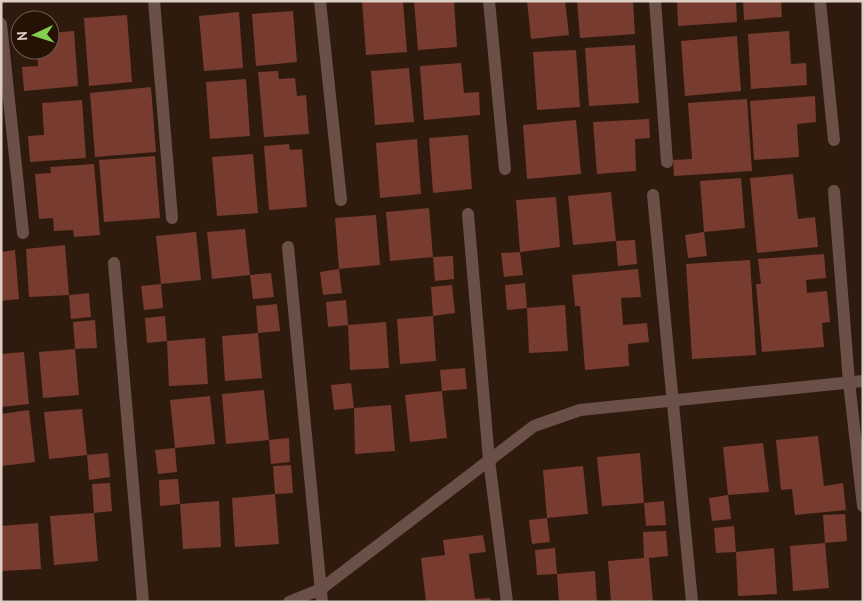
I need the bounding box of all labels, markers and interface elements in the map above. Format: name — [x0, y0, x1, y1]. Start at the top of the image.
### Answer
north arrow — [10, 10, 60, 60]
text: N — [13, 31, 31, 41]

